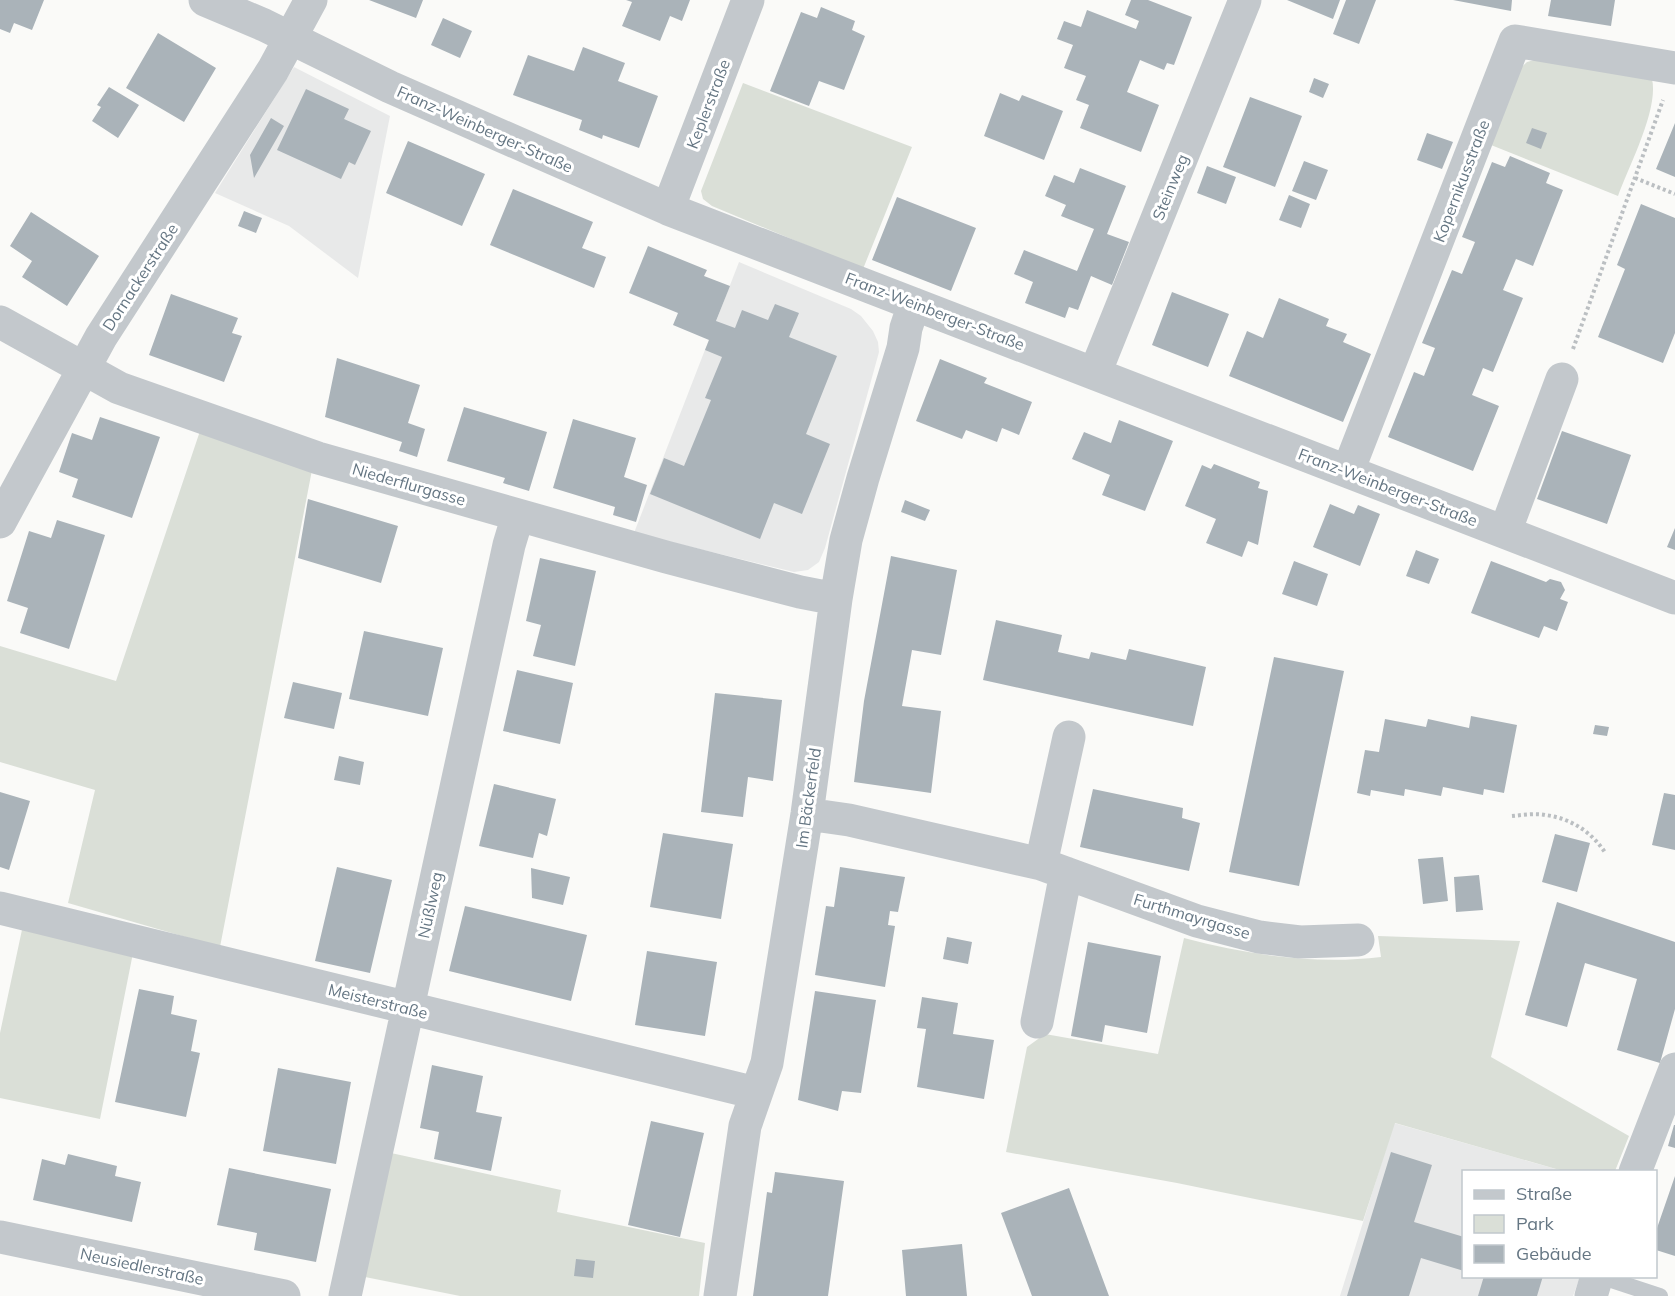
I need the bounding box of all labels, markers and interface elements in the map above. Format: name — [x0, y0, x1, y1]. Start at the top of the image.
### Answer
street label: Keplerstraße — [682, 56, 734, 152]
street label: Franz-Weinberger-Straße — [394, 81, 576, 177]
street label: Kopernikusstraße — [1428, 117, 1494, 245]
street label: Steinweg — [1148, 151, 1192, 223]
street label: Dornackerstraße — [98, 220, 182, 334]
street label: Franz-Weinberger-Straße — [843, 268, 1027, 354]
street label: Franz-Weinberger-Straße — [1296, 444, 1480, 530]
street label: Niederflurgasse — [350, 458, 468, 510]
street label: Im Bäckerfeld — [791, 747, 825, 849]
street label: Nüßlweg — [413, 870, 447, 940]
street label: Furthmayrgasse — [1131, 889, 1253, 943]
street label: Meisterstraße — [326, 979, 430, 1023]
legend — [1462, 1170, 1657, 1278]
text: Straße — [1516, 1182, 1572, 1205]
text: Park — [1516, 1212, 1555, 1235]
text: Gebäude — [1516, 1242, 1592, 1265]
street label: Neusiedlerstraße — [78, 1243, 206, 1289]

